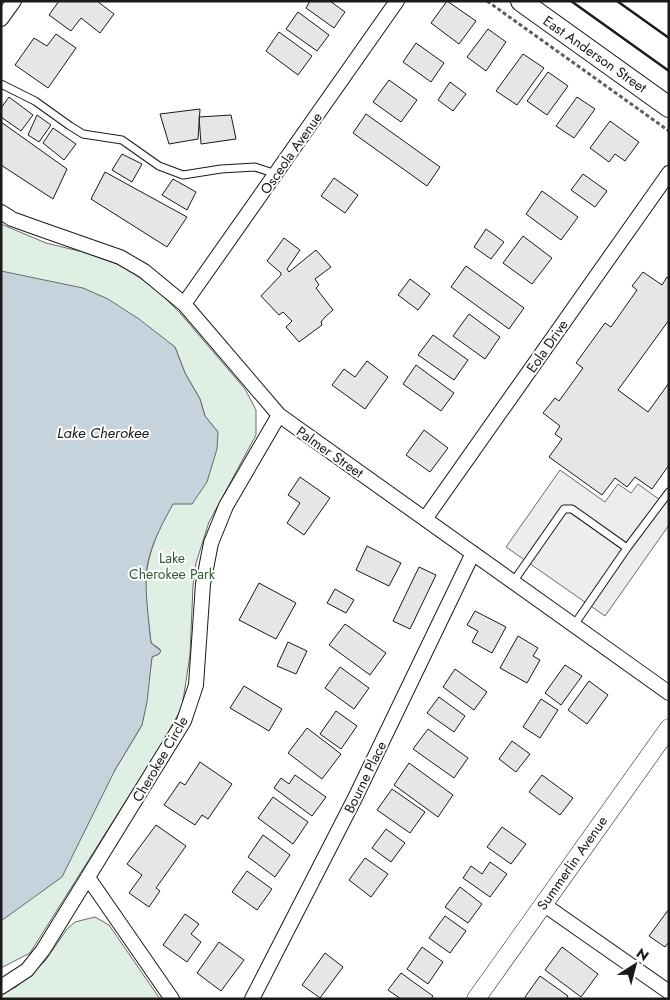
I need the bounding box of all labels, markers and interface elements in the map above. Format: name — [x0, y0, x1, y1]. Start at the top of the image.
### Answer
street label: East Anderson Street — [539, 11, 651, 98]
street label: Osceola Avenue — [255, 108, 327, 198]
street label: Eola Drive — [521, 315, 573, 377]
water label: Lake Cherokee — [57, 422, 150, 444]
street label: Palmer Street — [292, 422, 368, 483]
park label: Lake Cherokee Park — [129, 548, 216, 584]
street label: Cherokee Circle — [127, 712, 193, 806]
street label: Bourne Place — [339, 738, 391, 816]
street label: Summerlin Avenue — [532, 812, 612, 914]
north arrow — [610, 940, 660, 990]
text: N — [632, 943, 653, 966]

